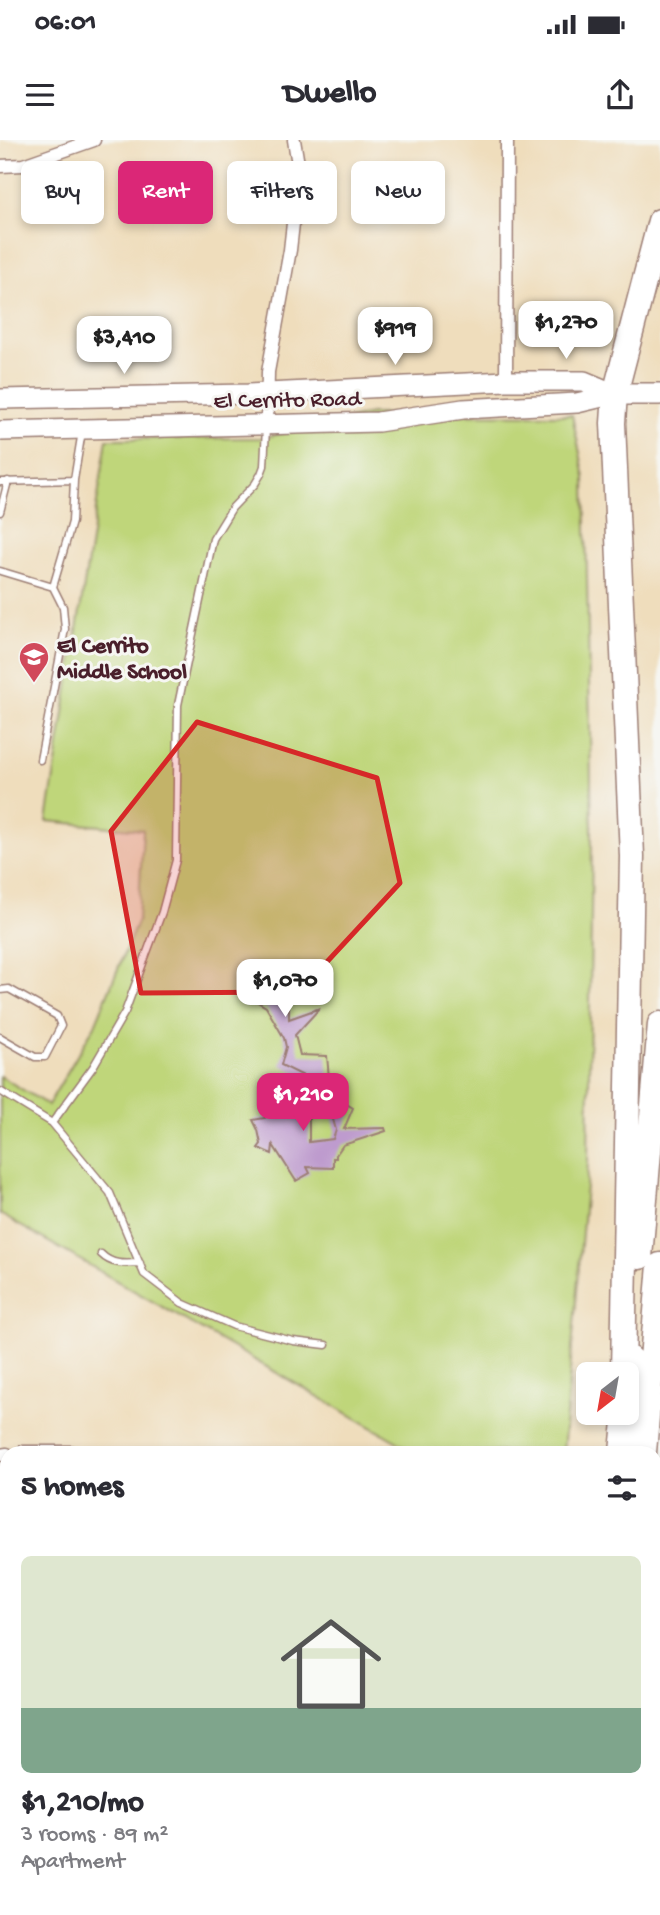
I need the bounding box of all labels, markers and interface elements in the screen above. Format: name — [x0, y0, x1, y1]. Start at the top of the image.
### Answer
text: 06:01 — [35, 9, 96, 40]
icon: menu — [21, 76, 59, 114]
text: Dwello — [284, 76, 376, 114]
icon: share — [601, 76, 639, 114]
chip: Buy — [21, 161, 104, 224]
chip: Rent — [118, 161, 213, 224]
chip: Filters — [227, 161, 337, 224]
chip: New — [351, 161, 445, 224]
pin: $1,270 — [509, 302, 623, 361]
pin: $919 — [354, 308, 436, 367]
text: $1,270 — [534, 310, 598, 337]
pin: $3,410 — [67, 316, 181, 376]
text: $919 — [374, 316, 416, 343]
text: $3,410 — [93, 325, 155, 352]
street label: El Cerrito Road — [213, 387, 363, 416]
place label: El Cerrito Middle School — [57, 634, 187, 687]
school or university icon: El Cerrito Middle School — [17, 640, 51, 684]
pin: $1,070 — [228, 960, 342, 1019]
text: $1,070 — [253, 968, 317, 995]
pin: $1,210 — [246, 1074, 360, 1133]
text: $1,210 — [273, 1082, 333, 1109]
north arrow — [576, 1362, 639, 1424]
map controls — [576, 1362, 639, 1425]
icon: filters — [603, 1469, 641, 1507]
text: 5 homes — [21, 1471, 123, 1506]
icon: home — [268, 1601, 394, 1727]
text: $1,210/mo — [21, 1787, 144, 1822]
text: 3 rooms · 89 m² — [21, 1822, 168, 1849]
text: Apartment — [21, 1849, 125, 1876]

